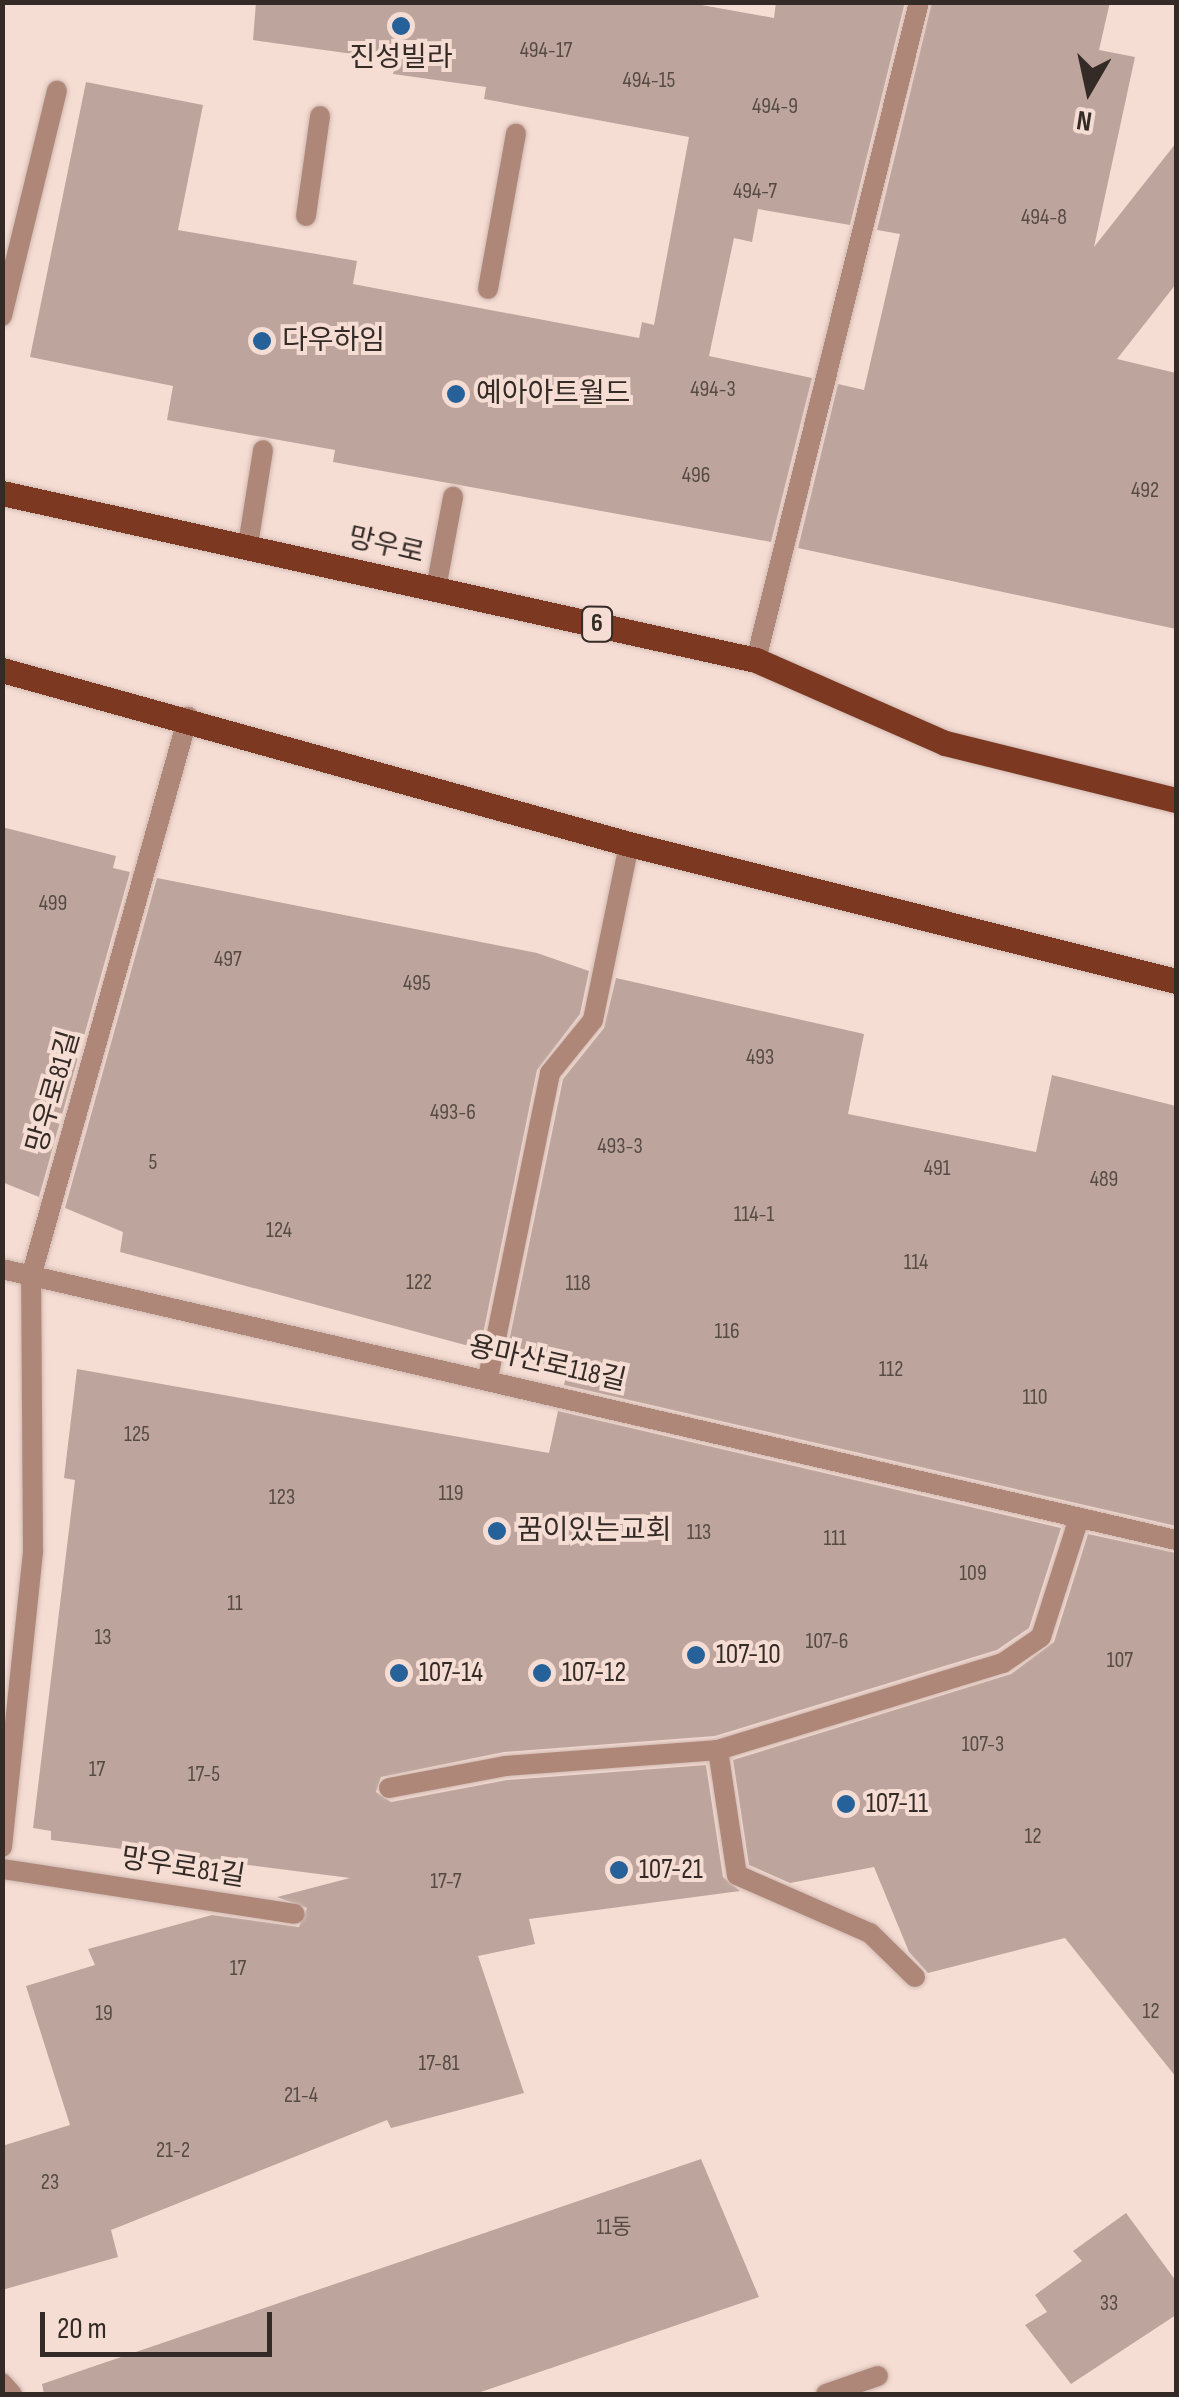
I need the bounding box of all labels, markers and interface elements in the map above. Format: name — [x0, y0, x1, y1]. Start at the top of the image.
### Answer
marker: 진성빌라 — [390, 15, 412, 37]
house number: 494-17 — [520, 38, 572, 64]
north arrow — [1039, 40, 1139, 140]
place label: 진성빌라 — [349, 41, 453, 75]
house number: 494-15 — [623, 68, 675, 94]
house number: 494-9 — [752, 94, 798, 120]
text: N — [1074, 103, 1094, 138]
house number: 494-7 — [733, 179, 777, 205]
house number: 494-8 — [1021, 205, 1067, 231]
place label: 다우하임 — [282, 324, 385, 358]
marker: 다우하임 — [251, 330, 273, 352]
place label: 예아아트월드 — [476, 377, 631, 411]
house number: 494-3 — [690, 377, 736, 403]
marker: 예아아트월드 — [445, 383, 467, 405]
house number: 496 — [682, 463, 710, 489]
house number: 492 — [1131, 478, 1159, 504]
street label: 망우로 — [345, 521, 427, 571]
road number: 6 — [580, 604, 614, 644]
house number: 499 — [39, 891, 67, 917]
house number: 497 — [214, 947, 242, 973]
house number: 495 — [403, 971, 431, 997]
street label: 망우로81길 — [21, 1027, 87, 1157]
house number: 493 — [746, 1045, 774, 1071]
house number: 493-6 — [430, 1100, 476, 1126]
house number: 493-3 — [597, 1134, 643, 1160]
house number: 5 — [149, 1150, 157, 1176]
house number: 491 — [924, 1156, 950, 1182]
house number: 489 — [1090, 1167, 1118, 1193]
house number: 114-1 — [734, 1202, 774, 1228]
house number: 124 — [266, 1218, 292, 1244]
house number: 114 — [904, 1250, 928, 1276]
house number: 122 — [406, 1270, 432, 1296]
house number: 118 — [565, 1271, 591, 1297]
house number: 116 — [714, 1319, 740, 1345]
street label: 용마산로118길 — [465, 1330, 629, 1398]
house number: 112 — [879, 1357, 903, 1383]
house number: 110 — [1022, 1385, 1048, 1411]
house number: 125 — [124, 1422, 150, 1448]
house number: 119 — [438, 1481, 464, 1507]
house number: 123 — [269, 1485, 295, 1511]
place label: 꿈이있는교회 — [517, 1514, 672, 1548]
marker: 꿈이있는교회 — [486, 1520, 508, 1542]
house number: 113 — [687, 1520, 711, 1546]
house number: 111 — [823, 1526, 847, 1552]
house number: 109 — [959, 1561, 987, 1587]
house number: 11 — [227, 1591, 243, 1617]
house number: 13 — [95, 1625, 111, 1651]
house number: 107-6 — [806, 1629, 848, 1655]
place label: 107-10 — [716, 1638, 781, 1672]
marker: 107-10 — [685, 1644, 707, 1666]
house number: 107 — [1107, 1648, 1133, 1674]
place label: 107-14 — [419, 1656, 483, 1690]
place label: 107-12 — [562, 1656, 626, 1690]
marker: 107-14 — [388, 1662, 410, 1684]
marker: 107-12 — [531, 1662, 553, 1684]
house number: 107-3 — [962, 1732, 1004, 1758]
house number: 17 — [89, 1757, 105, 1783]
house number: 17-5 — [188, 1762, 220, 1788]
place label: 107-11 — [866, 1787, 928, 1821]
marker: 107-11 — [835, 1793, 857, 1815]
house number: 12 — [1024, 1824, 1042, 1850]
street label: 망우로81길 — [119, 1842, 247, 1894]
place label: 107-21 — [639, 1853, 703, 1887]
marker: 107-21 — [608, 1859, 630, 1881]
house number: 17-7 — [430, 1869, 462, 1895]
house number: 17 — [230, 1956, 246, 1982]
house number: 12 — [1142, 1999, 1160, 2025]
house number: 19 — [95, 2001, 113, 2027]
house number: 17-81 — [419, 2051, 459, 2077]
house number: 21-4 — [284, 2083, 318, 2109]
house number: 21-2 — [156, 2138, 190, 2164]
house number: 23 — [41, 2170, 59, 2196]
house number: 11동 — [596, 2215, 632, 2241]
house number: 33 — [1100, 2291, 1118, 2317]
scale bar — [45, 2292, 278, 2354]
text: 20 m — [57, 2311, 107, 2347]

